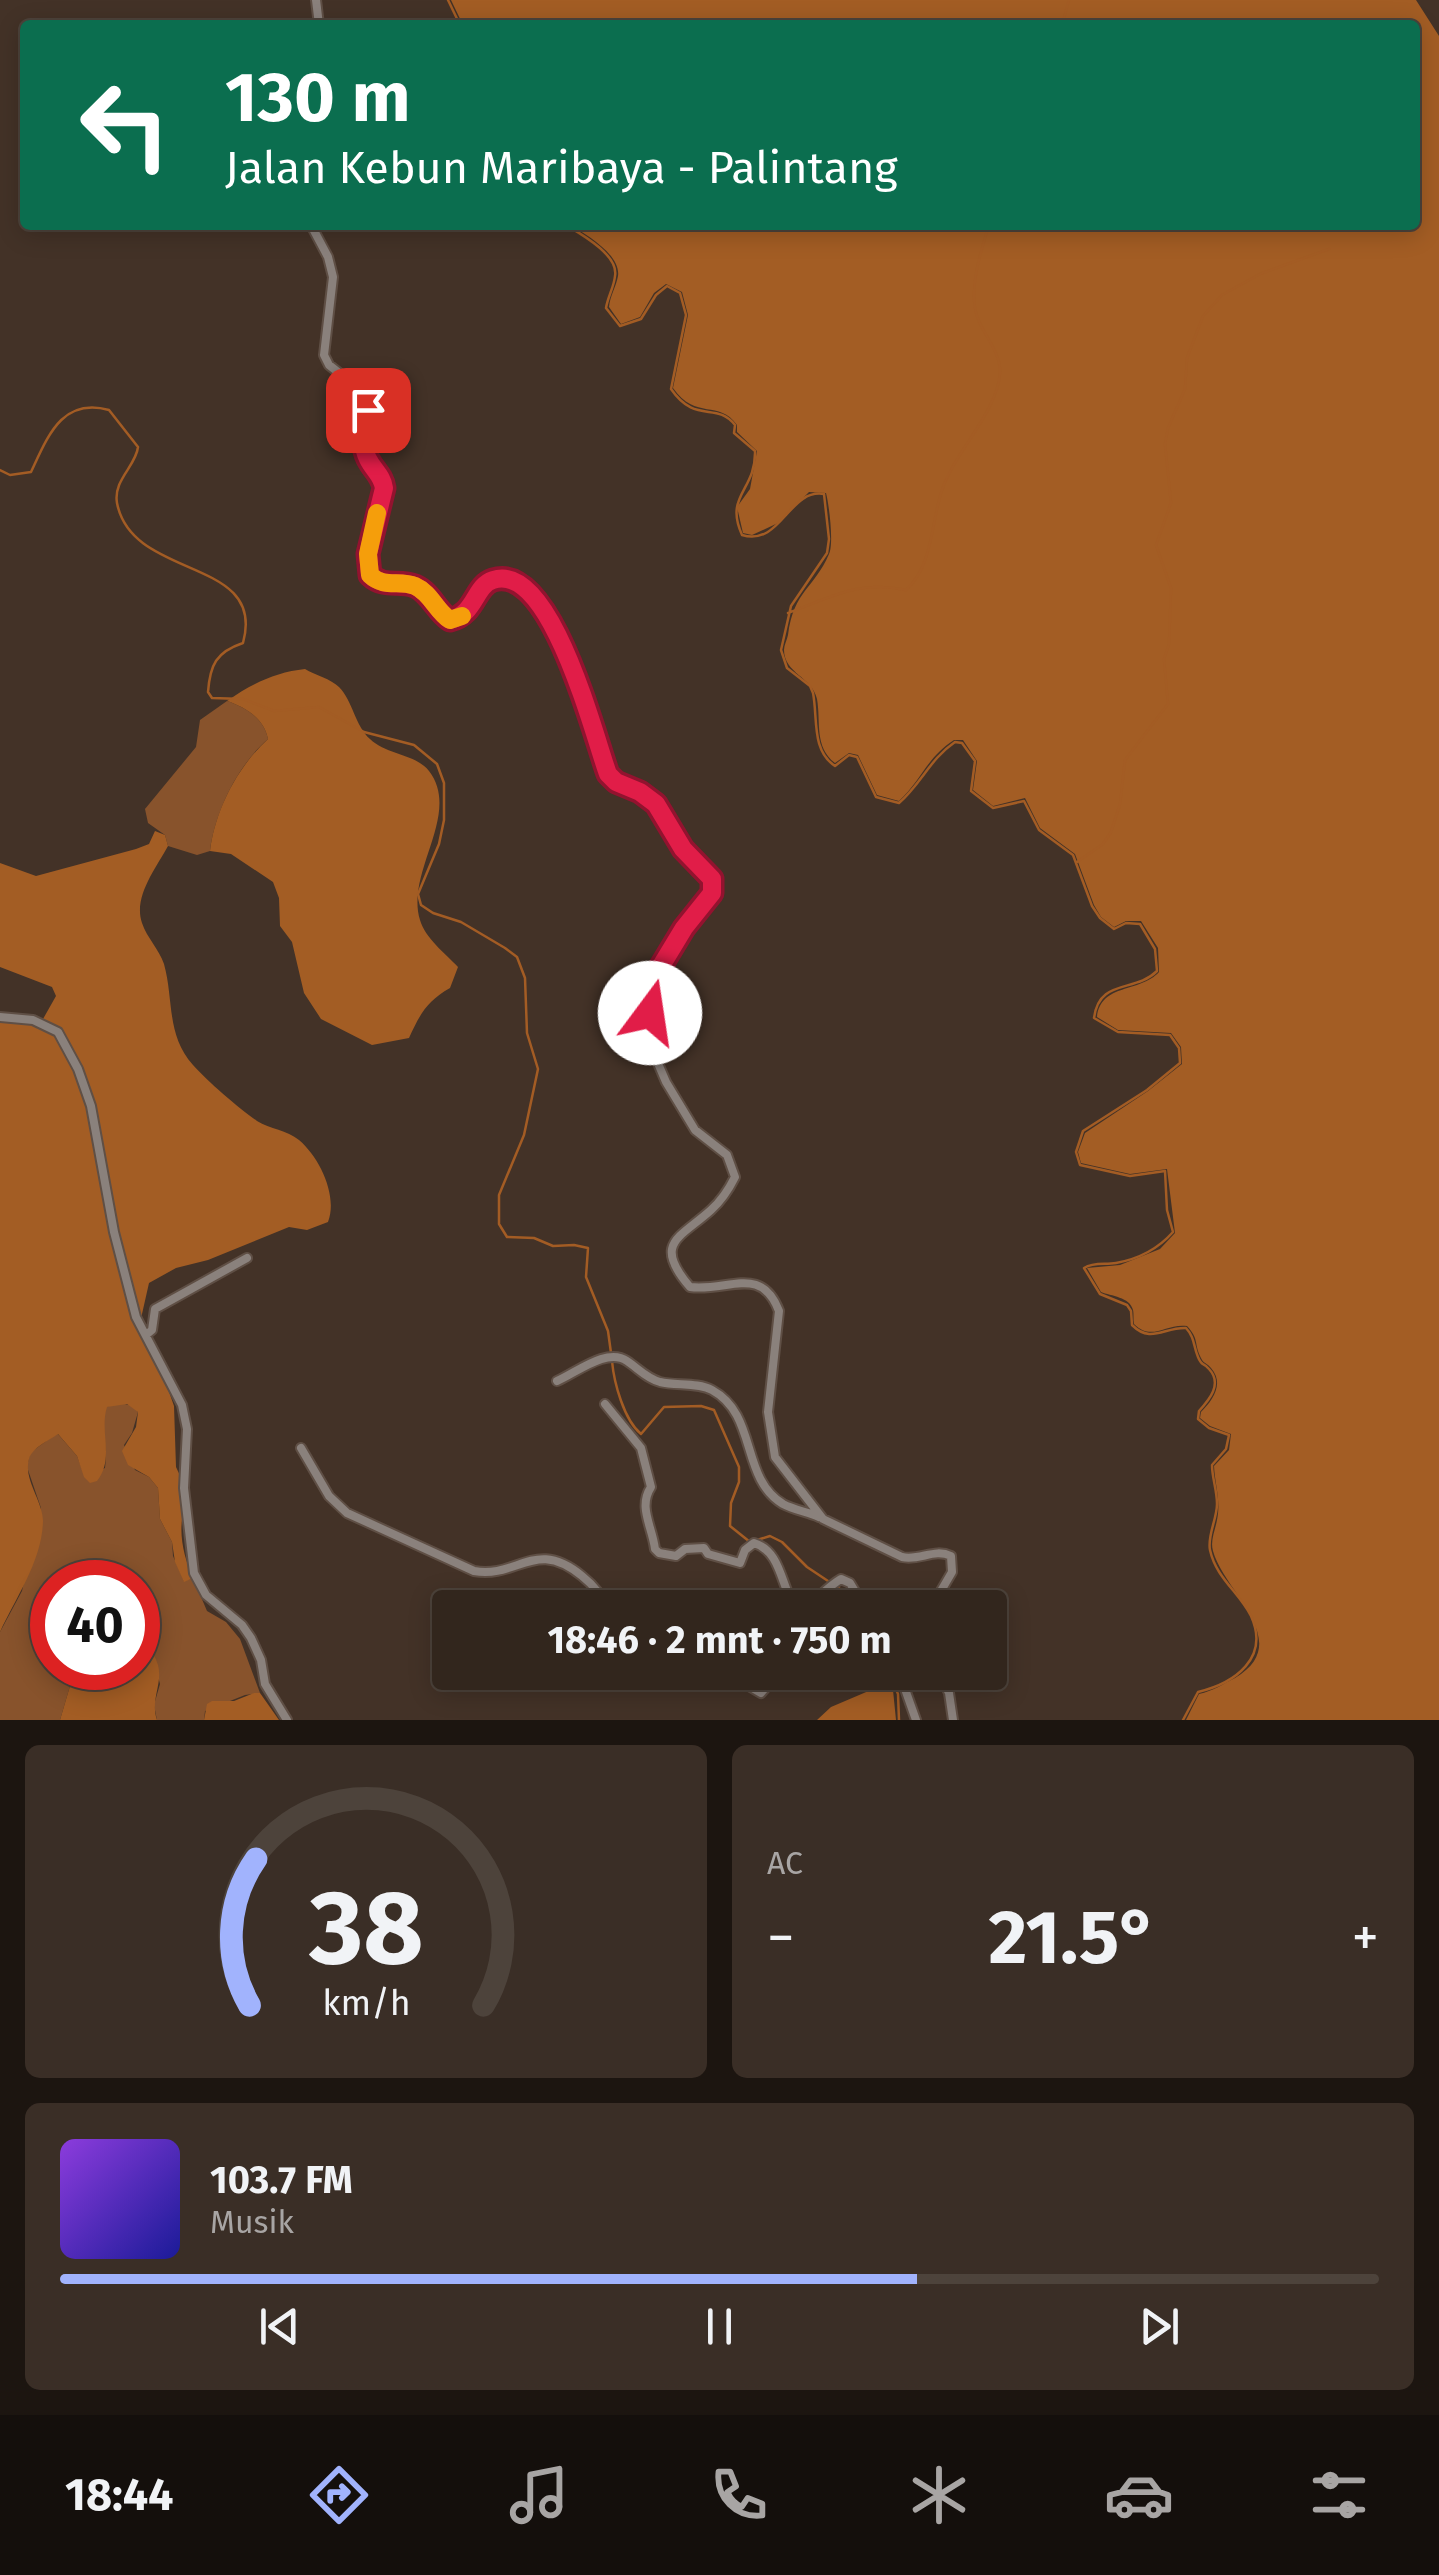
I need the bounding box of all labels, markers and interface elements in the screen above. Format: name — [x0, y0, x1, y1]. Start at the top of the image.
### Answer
text: 130 m — [225, 56, 411, 140]
icon: left — [60, 60, 190, 190]
text: Jalan Kebun Maribaya - Palintang — [225, 141, 898, 195]
pin — [326, 368, 411, 453]
icon: arrive — [341, 383, 396, 438]
position arrow — [598, 961, 702, 1065]
speed limit sign: 40 — [30, 1560, 160, 1690]
text: 18:46 · 2 mnt · 750 m — [547, 1617, 892, 1663]
text: AC — [767, 1844, 803, 1882]
text: 38 — [308, 1866, 423, 1991]
text: 21.5° — [988, 1893, 1158, 1983]
text: − — [767, 1905, 795, 1971]
text: + — [1352, 1905, 1379, 1971]
text: km/h — [322, 1982, 410, 2024]
text: 103.7 FM — [210, 2157, 353, 2203]
text: Musik — [210, 2203, 294, 2241]
icon: previous — [252, 2299, 307, 2354]
icon: pause — [692, 2299, 747, 2354]
icon: next — [1132, 2299, 1187, 2354]
icon: directions — [304, 2460, 374, 2530]
icon: music — [504, 2460, 574, 2530]
icon: phone — [704, 2460, 774, 2530]
icon: climate — [904, 2460, 974, 2530]
icon: car — [1104, 2460, 1174, 2530]
icon: filters — [1304, 2460, 1374, 2530]
text: 18:44 — [65, 2468, 173, 2522]

